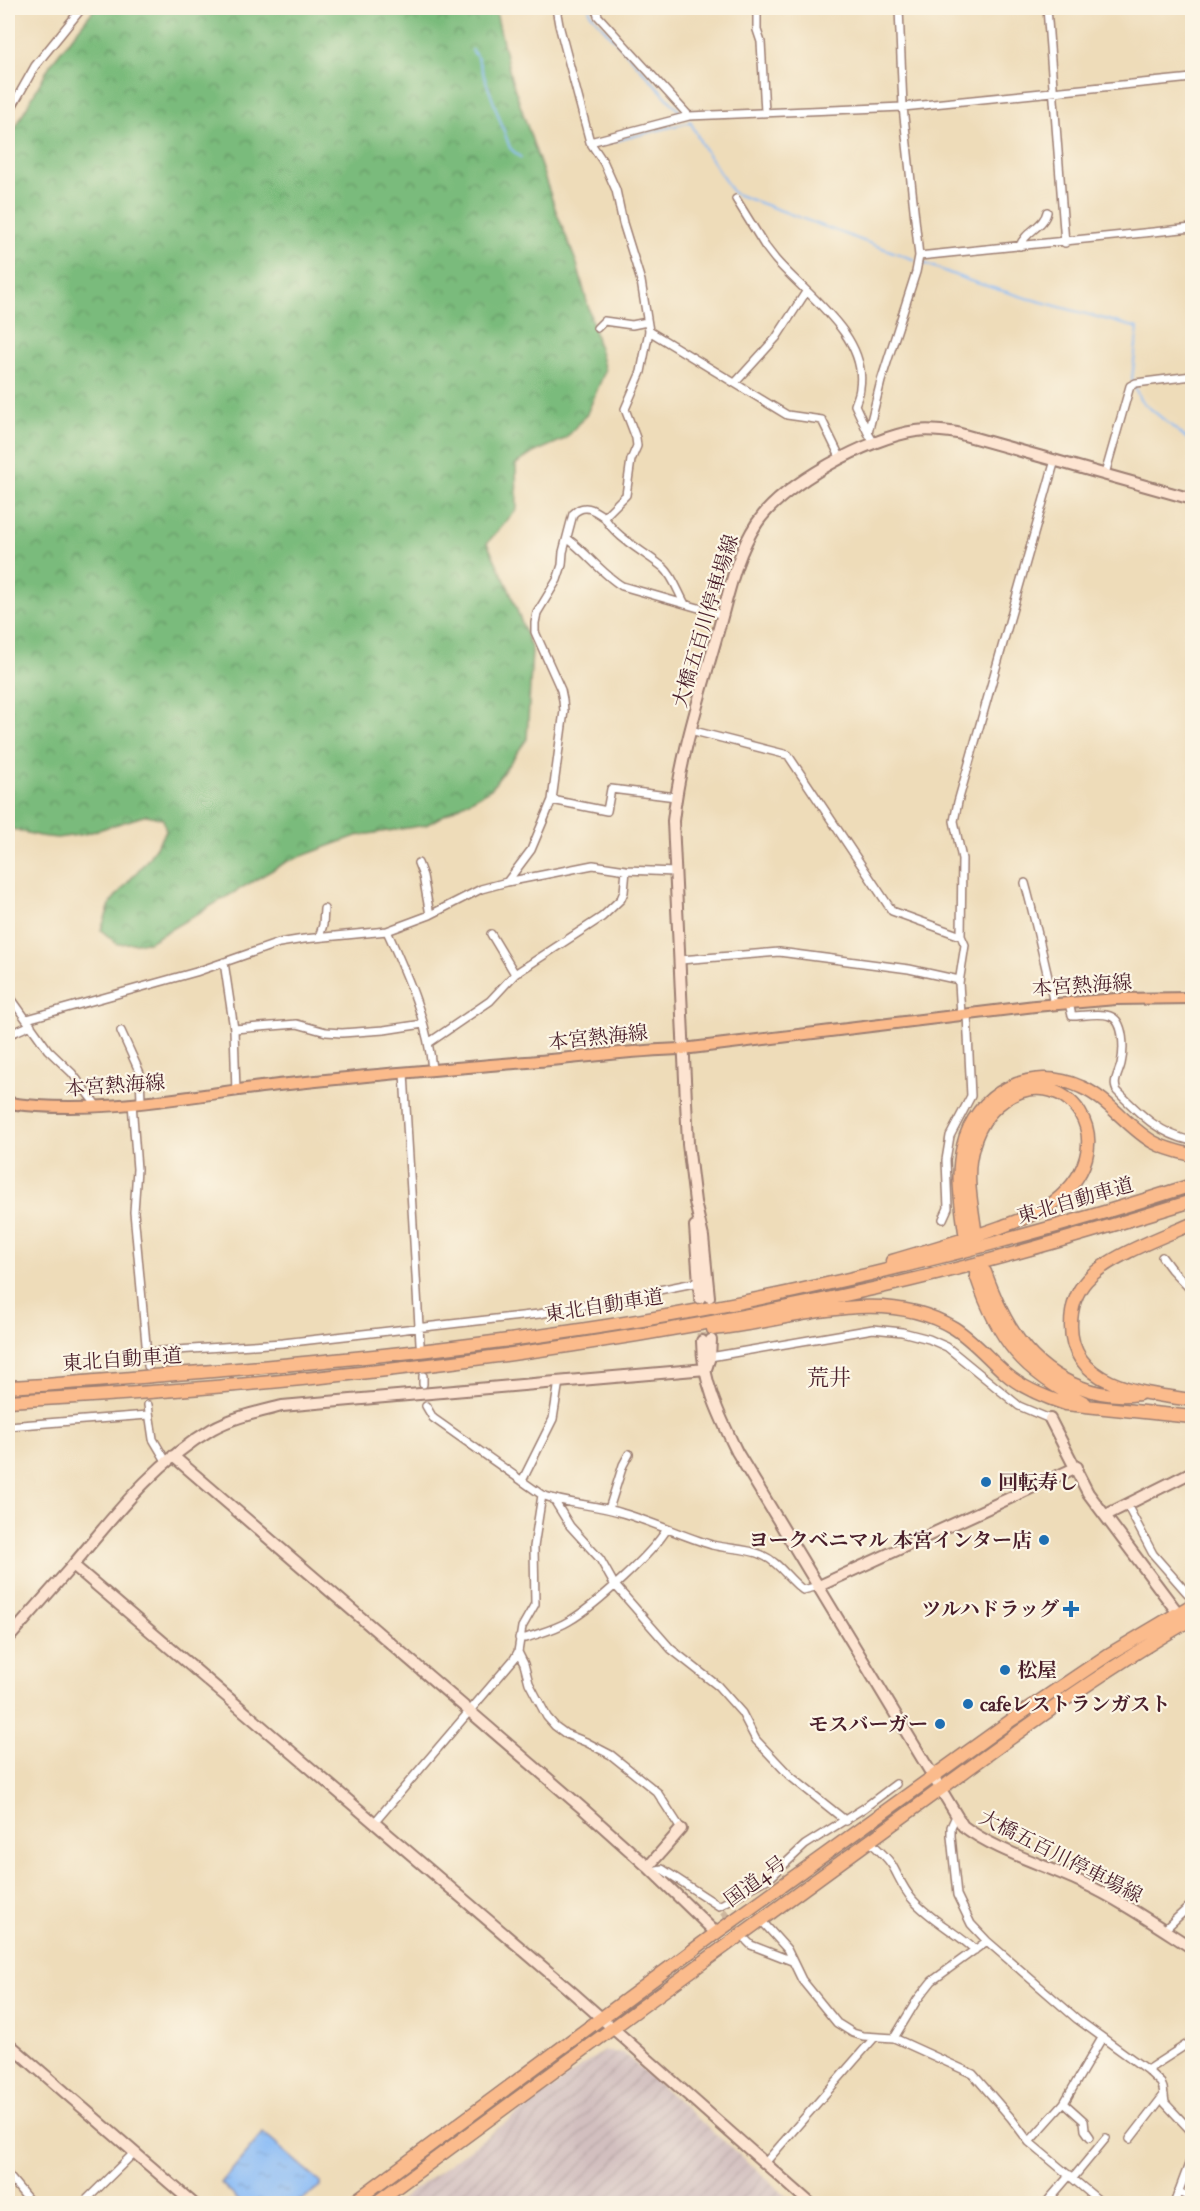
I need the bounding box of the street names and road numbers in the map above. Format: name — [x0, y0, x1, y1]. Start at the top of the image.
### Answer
street label: 大橋五百川停車場線 — [667, 531, 744, 711]
street label: 本宮熱海線 — [1031, 970, 1133, 1001]
street label: 本宮熱海線 — [547, 1020, 649, 1055]
street label: 本宮熱海線 — [64, 1070, 166, 1101]
street label: 東北自動車道 — [1014, 1172, 1136, 1229]
street label: 東北自動車道 — [543, 1284, 665, 1327]
street label: 東北自動車道 — [61, 1343, 183, 1376]
street label: 大橋五百川停車場線 — [975, 1804, 1147, 1908]
street label: 国道4号 — [719, 1850, 791, 1912]

